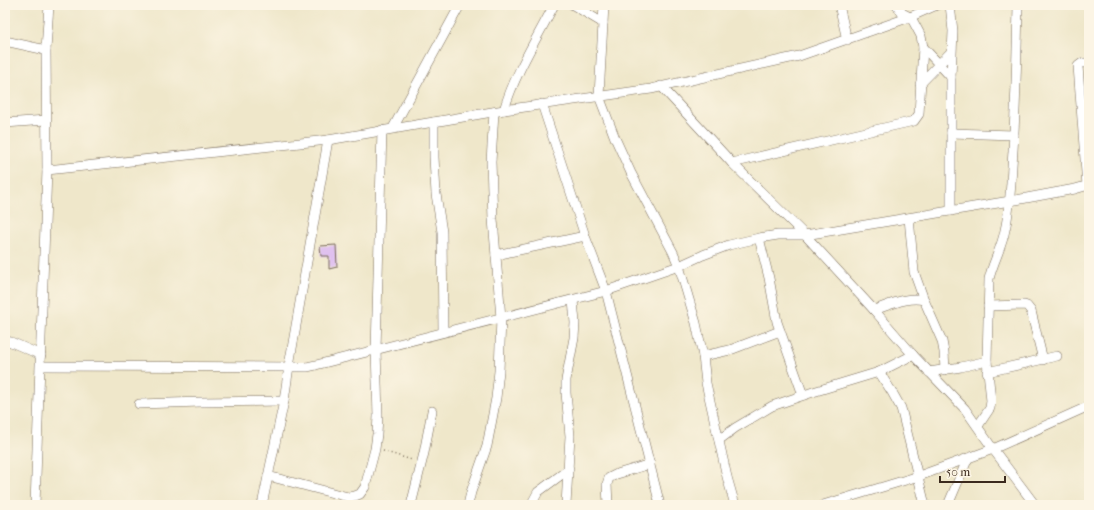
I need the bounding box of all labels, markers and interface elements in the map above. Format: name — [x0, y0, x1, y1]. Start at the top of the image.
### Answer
scale bar — [940, 458, 1005, 484]
text: 50 m — [946, 465, 970, 479]

